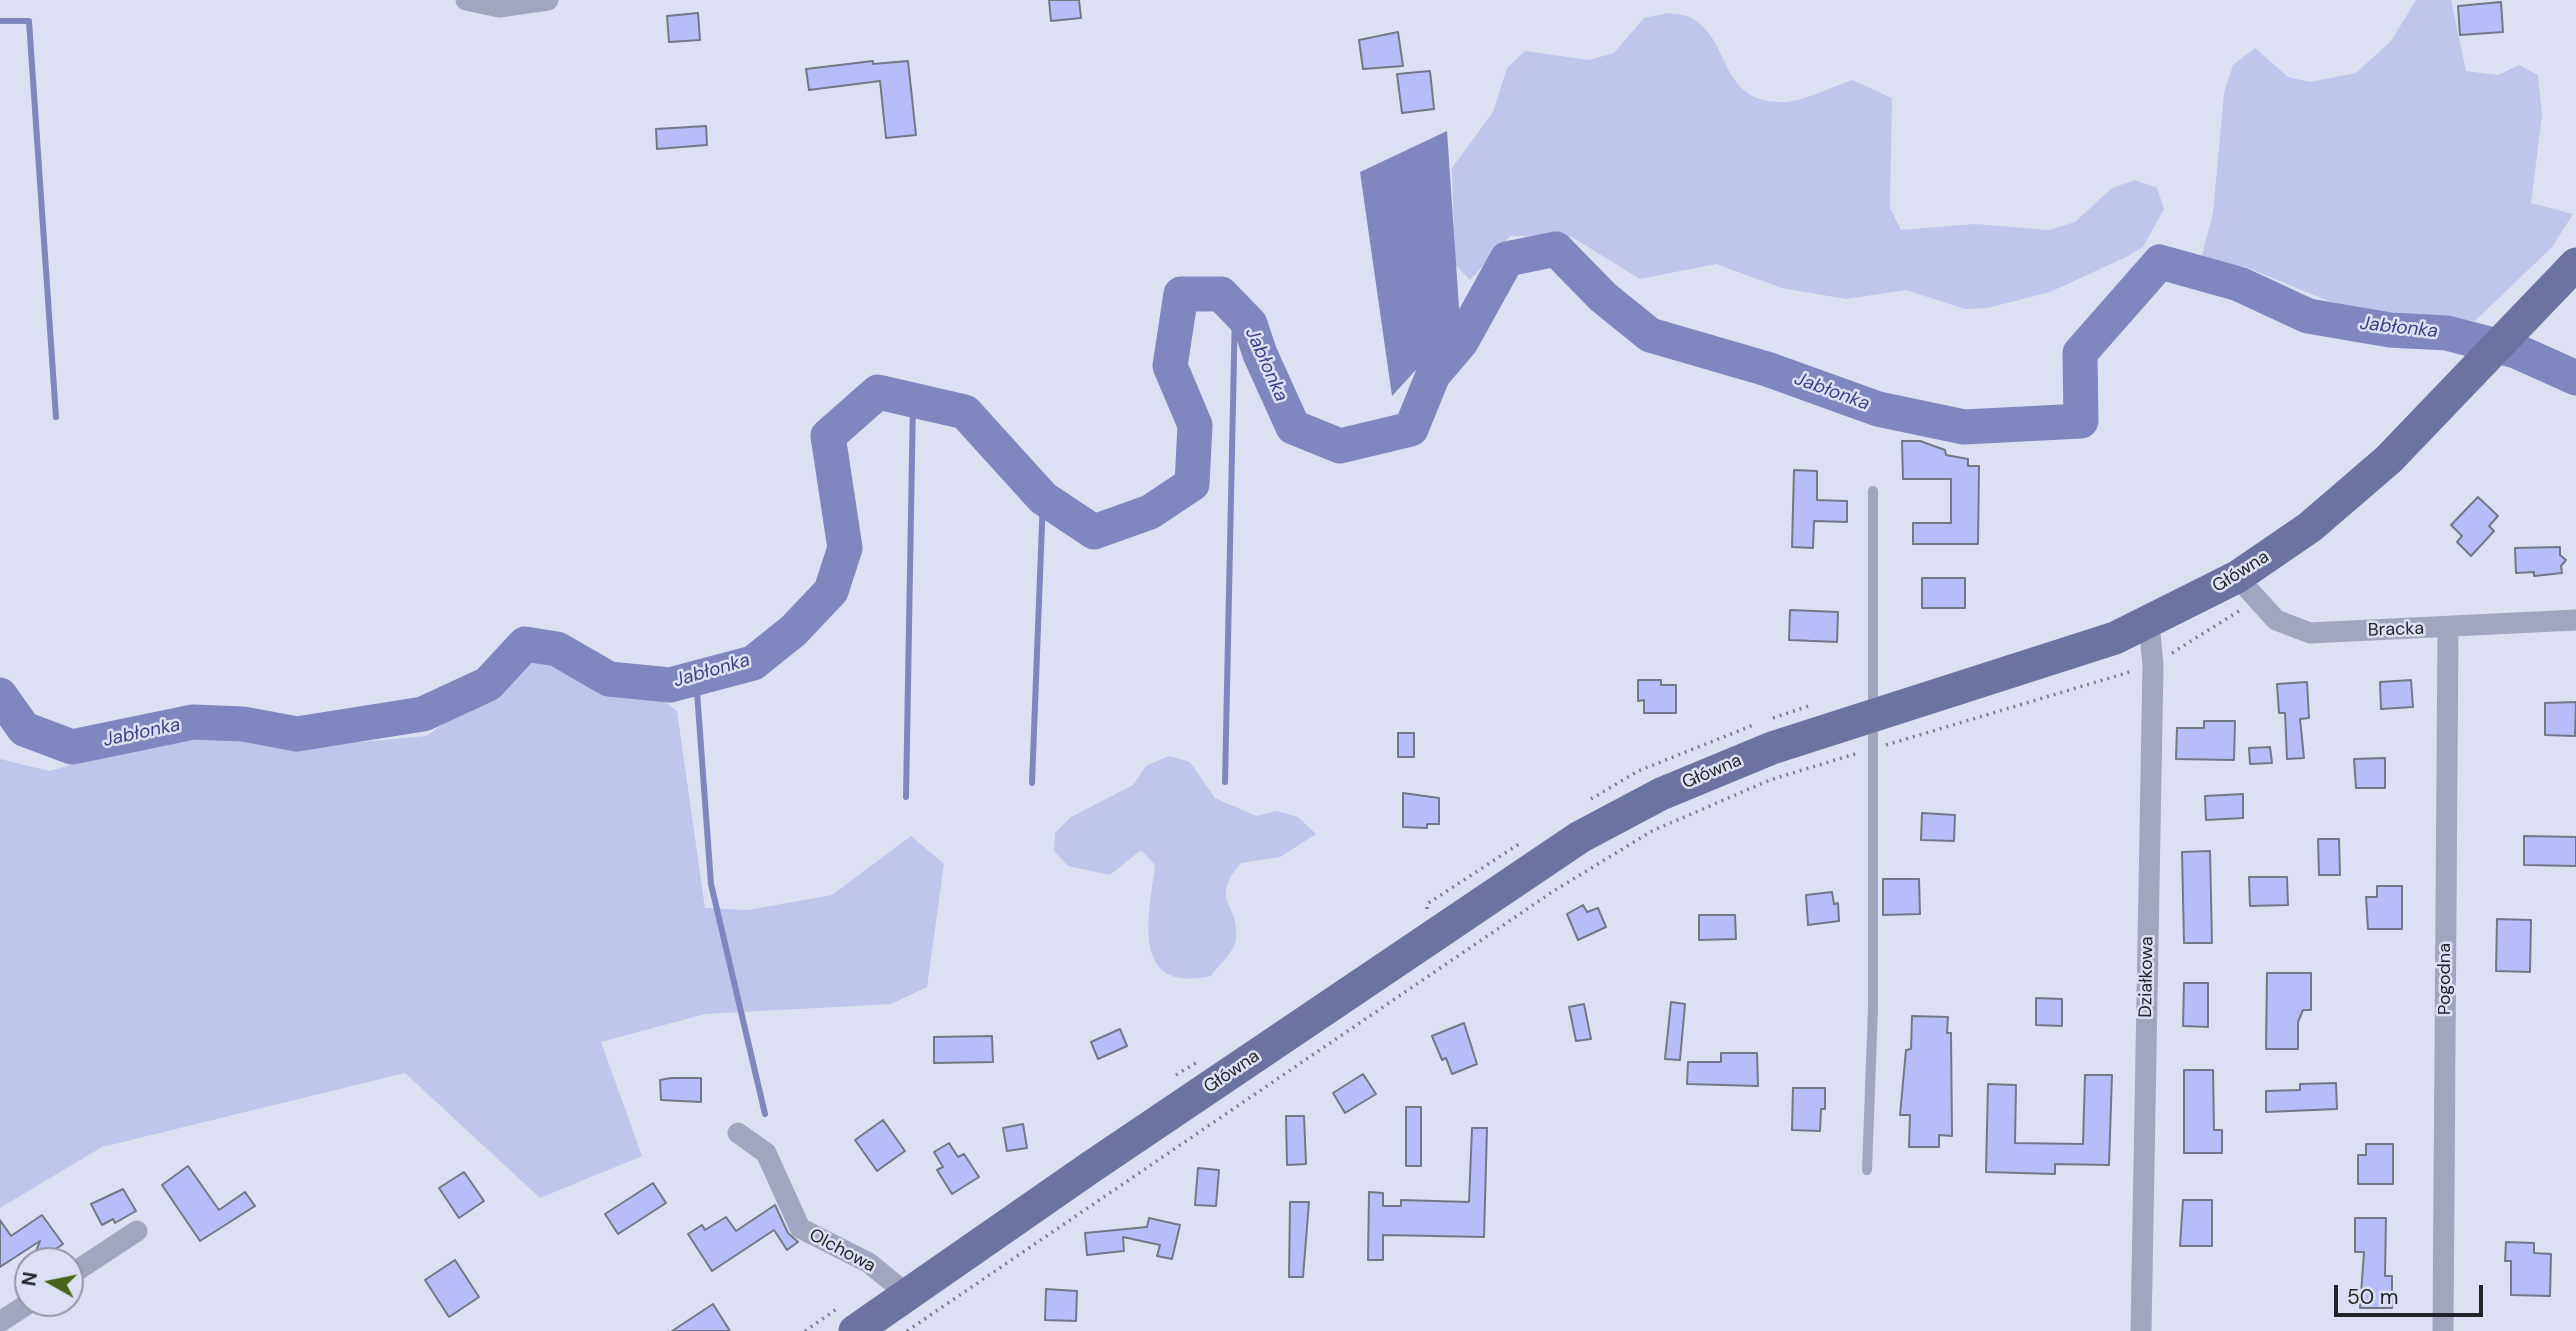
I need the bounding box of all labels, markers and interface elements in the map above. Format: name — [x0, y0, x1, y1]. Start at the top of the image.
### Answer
water label: Jabłonka — [2359, 313, 2439, 343]
water label: Jabłonka — [1240, 325, 1292, 405]
water label: Jabłonka — [1791, 368, 1873, 416]
street label: Główna — [2209, 546, 2273, 598]
street label: Bracka — [2367, 618, 2425, 642]
water label: Jabłonka — [671, 649, 753, 693]
water label: Jabłonka — [101, 714, 183, 752]
street label: Główna — [1679, 750, 1745, 794]
street label: Działkowa — [2135, 936, 2159, 1018]
street label: Pogodna — [2434, 943, 2456, 1015]
street label: Główna — [1200, 1046, 1264, 1098]
street label: Olchowa — [805, 1225, 879, 1277]
north arrow — [14, 1247, 84, 1317]
text: N — [16, 1270, 43, 1288]
scale bar — [2338, 1272, 2487, 1316]
text: 50 m — [2347, 1283, 2398, 1311]

